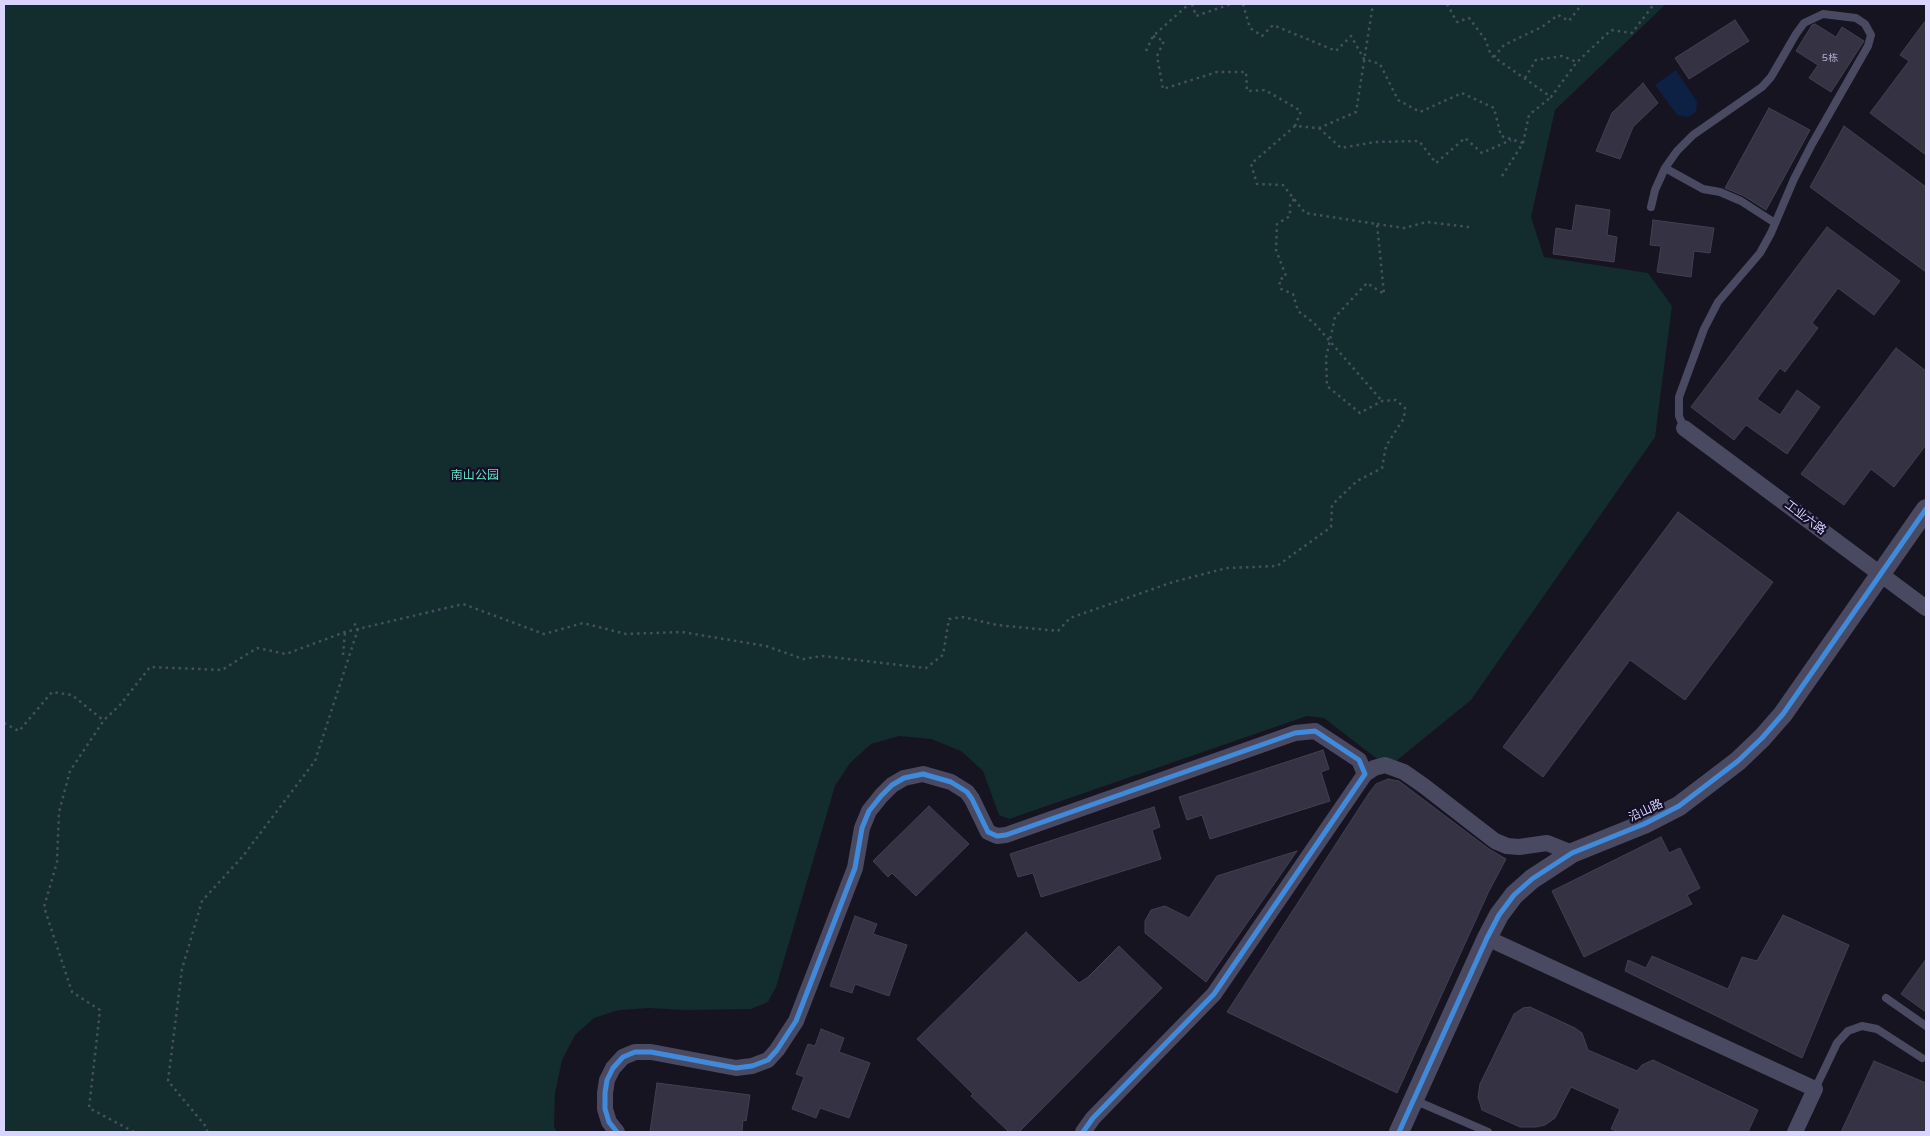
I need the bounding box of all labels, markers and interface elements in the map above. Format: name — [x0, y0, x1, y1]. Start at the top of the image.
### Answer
house number: 5栋 — [1822, 52, 1838, 64]
park label: 南山公园 — [451, 469, 499, 483]
street label: 工业六路 — [1781, 498, 1829, 538]
street label: 沿山路 — [1627, 797, 1665, 825]

